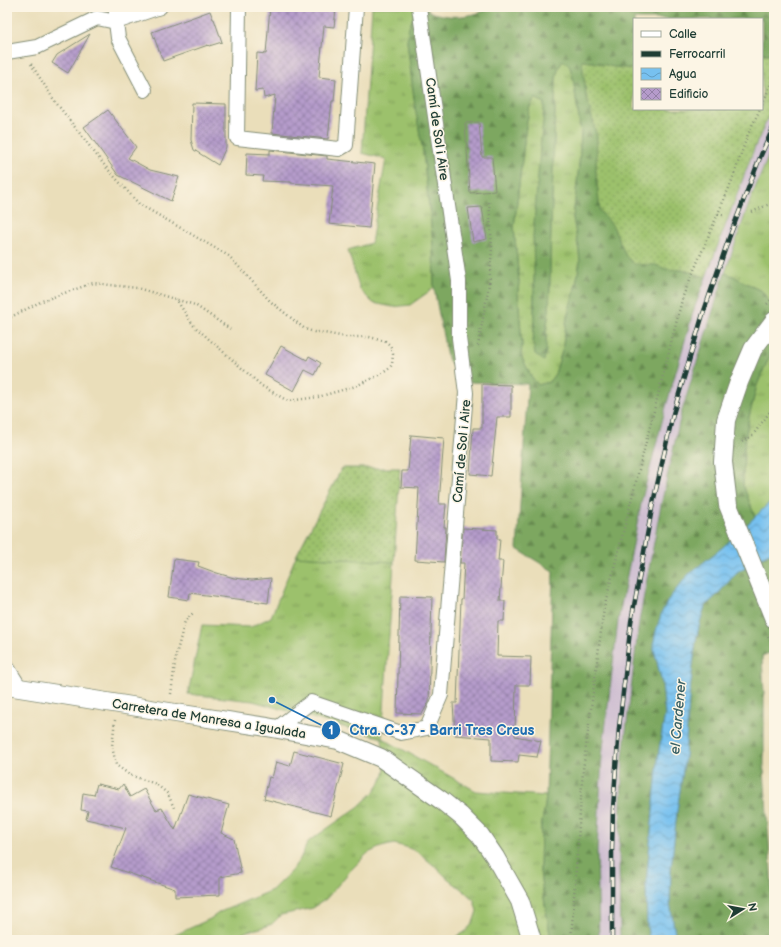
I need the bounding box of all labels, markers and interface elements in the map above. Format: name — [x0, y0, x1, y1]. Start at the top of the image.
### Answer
legend — [633, 18, 763, 110]
text: Calle — [669, 27, 697, 42]
text: Ferrocarril — [669, 47, 725, 62]
text: Agua — [669, 67, 697, 82]
street label: Camí de Sol i Aire — [422, 77, 452, 182]
text: Edificio — [669, 87, 709, 102]
street label: Camí de Sol i Aire — [450, 398, 475, 503]
water label: el Cardener — [666, 678, 690, 755]
street label: Carretera de Manresa a Igualada — [111, 696, 307, 742]
callout: Ctra. C-37 - Barri Tres Creus — [321, 717, 542, 743]
text: Ctra. C-37 - Barri Tres Creus — [350, 722, 535, 739]
text: 1 — [328, 723, 334, 738]
north arrow — [723, 889, 763, 929]
text: N — [745, 902, 759, 912]

